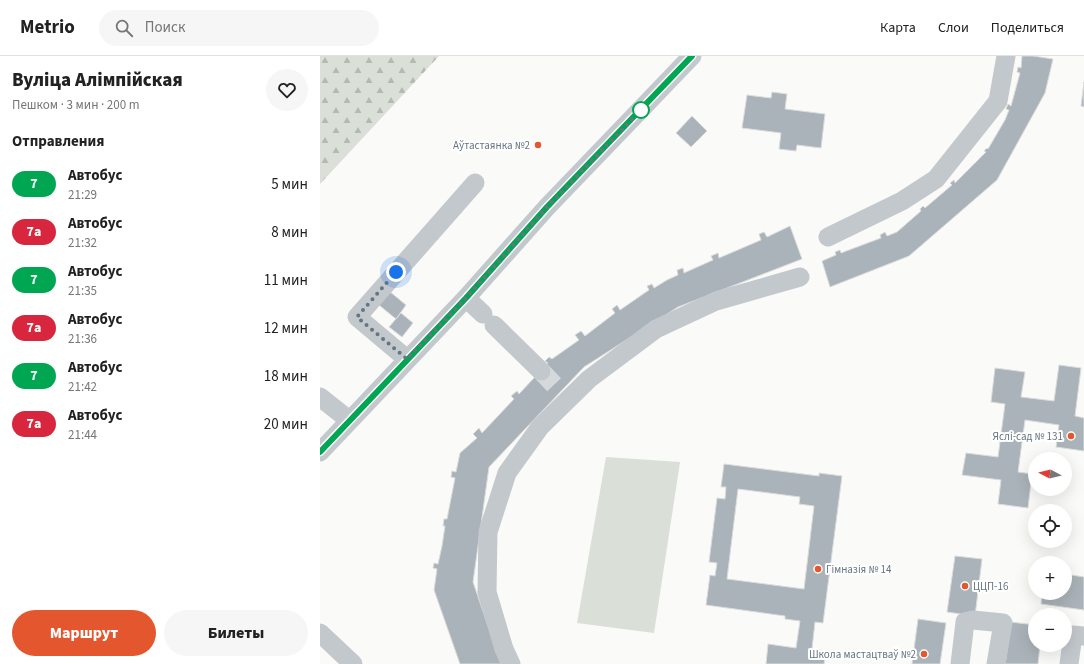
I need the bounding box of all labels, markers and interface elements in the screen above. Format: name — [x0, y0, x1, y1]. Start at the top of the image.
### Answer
search box — [99, 10, 379, 46]
text: Metrio — [20, 14, 75, 41]
icon: search — [113, 17, 135, 39]
text: Поиск — [145, 17, 185, 38]
text: Карта — [880, 18, 916, 38]
text: Слои — [938, 18, 969, 38]
text: Поделиться — [991, 18, 1064, 38]
text: Вуліца Алімпійская — [12, 67, 183, 94]
button: heart — [266, 69, 308, 111]
text: Пешком · 3 мин · 200 m — [12, 96, 140, 114]
unlabelled marker — [632, 101, 650, 119]
text: Отправления — [12, 131, 105, 152]
place label: Аўтастаянка №2 — [453, 138, 530, 153]
marker: Аўтастаянка №2 — [533, 140, 543, 150]
text: Автобус — [68, 165, 122, 186]
text: 7 — [30, 174, 38, 194]
text: 5 мин — [271, 174, 308, 195]
text: 21:29 — [68, 186, 97, 204]
text: Автобус — [68, 213, 122, 234]
text: 7а — [27, 222, 41, 242]
text: 8 мин — [271, 222, 308, 243]
text: 21:32 — [68, 234, 97, 252]
text: Автобус — [68, 261, 122, 282]
your location — [386, 262, 406, 282]
text: 7 — [30, 270, 38, 290]
text: 11 мин — [264, 270, 308, 291]
text: 21:35 — [68, 282, 97, 300]
text: Автобус — [68, 309, 122, 330]
text: 7а — [27, 318, 41, 338]
text: 12 мин — [264, 318, 308, 339]
text: 21:36 — [68, 330, 97, 348]
text: Автобус — [68, 357, 122, 378]
text: 7 — [30, 366, 38, 386]
text: 18 мин — [264, 366, 308, 387]
text: 21:42 — [68, 378, 97, 396]
text: Автобус — [68, 405, 122, 426]
text: 7а — [27, 414, 41, 434]
text: 20 мин — [264, 414, 308, 435]
text: 21:44 — [68, 426, 97, 444]
place label: Яслі-сад № 131 — [993, 429, 1063, 444]
marker: Яслі-сад № 131 — [1066, 431, 1076, 441]
north arrow — [1028, 452, 1072, 496]
map controls — [1028, 452, 1072, 652]
button: locate — [1028, 504, 1072, 548]
button: + — [1028, 556, 1072, 600]
place label: Гімназія № 14 — [826, 562, 892, 577]
marker: Гімназія № 14 — [813, 564, 823, 574]
place label: ЦЦП-16 — [973, 579, 1009, 594]
marker: ЦЦП-16 — [960, 581, 970, 591]
button: − — [1028, 608, 1072, 652]
button: Маршрут — [12, 610, 156, 656]
button: Билеты — [164, 610, 308, 656]
place label: Школа мастацтваў №2 — [809, 647, 916, 662]
marker: Школа мастацтваў №2 — [919, 649, 929, 659]

